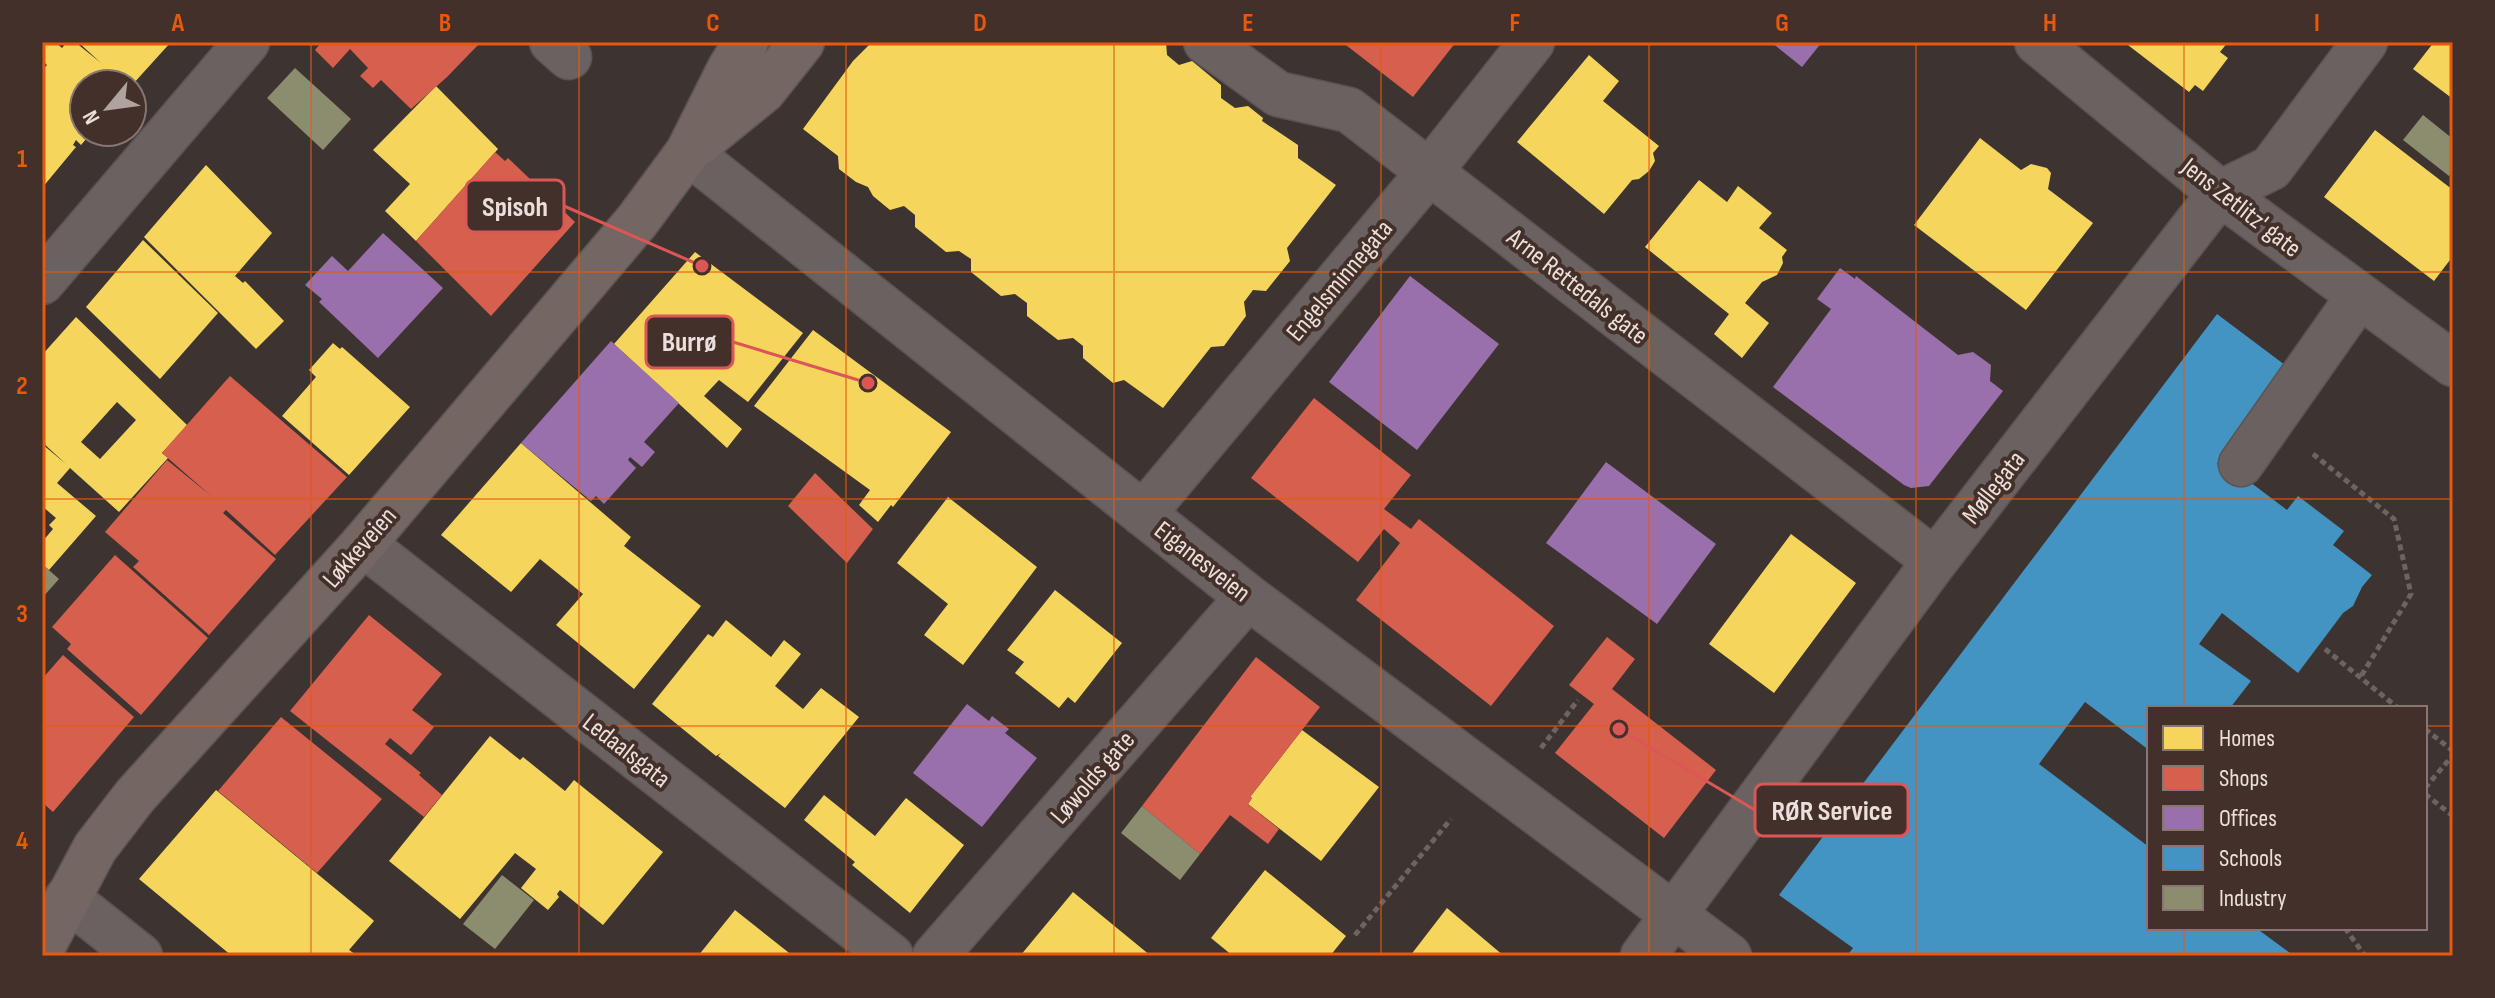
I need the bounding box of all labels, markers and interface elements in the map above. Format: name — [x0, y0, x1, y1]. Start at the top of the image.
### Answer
text: A — [171, 8, 185, 39]
text: B — [439, 8, 451, 39]
text: C — [706, 8, 720, 39]
text: D — [973, 8, 987, 39]
text: E — [1242, 8, 1254, 39]
text: F — [1510, 8, 1521, 39]
text: G — [1775, 8, 1789, 39]
text: H — [2043, 8, 2057, 39]
text: I — [2314, 8, 2320, 39]
north arrow — [68, 68, 148, 148]
text: N — [77, 105, 106, 129]
text: 1 — [17, 144, 27, 175]
street label: Jens Zetlitz' gate — [2174, 151, 2307, 264]
callout: Spisoh — [466, 180, 564, 232]
text: Spisoh — [482, 191, 548, 224]
street label: Engelsminnegata — [1280, 214, 1400, 348]
street label: Arne Rettedals gate — [1500, 222, 1654, 352]
callout: Burrø — [646, 316, 733, 368]
text: Burrø — [662, 326, 716, 359]
text: 2 — [16, 371, 28, 402]
street label: Møllegata — [1956, 445, 2032, 531]
street label: Løkkeveien — [317, 501, 404, 595]
street label: Eiganesveien — [1148, 515, 1256, 609]
text: 3 — [16, 599, 28, 630]
legend — [2147, 706, 2427, 930]
street label: Ledaalsgata — [576, 707, 676, 795]
text: Homes — [2219, 724, 2275, 753]
street label: Løwolds gate — [1044, 725, 1142, 831]
text: Shops — [2219, 764, 2268, 793]
callout: RØR Service — [1755, 784, 1908, 836]
text: RØR Service — [1772, 795, 1892, 828]
text: Offices — [2219, 804, 2277, 833]
text: 4 — [16, 826, 28, 857]
text: Schools — [2219, 844, 2282, 873]
text: Industry — [2219, 884, 2286, 913]

